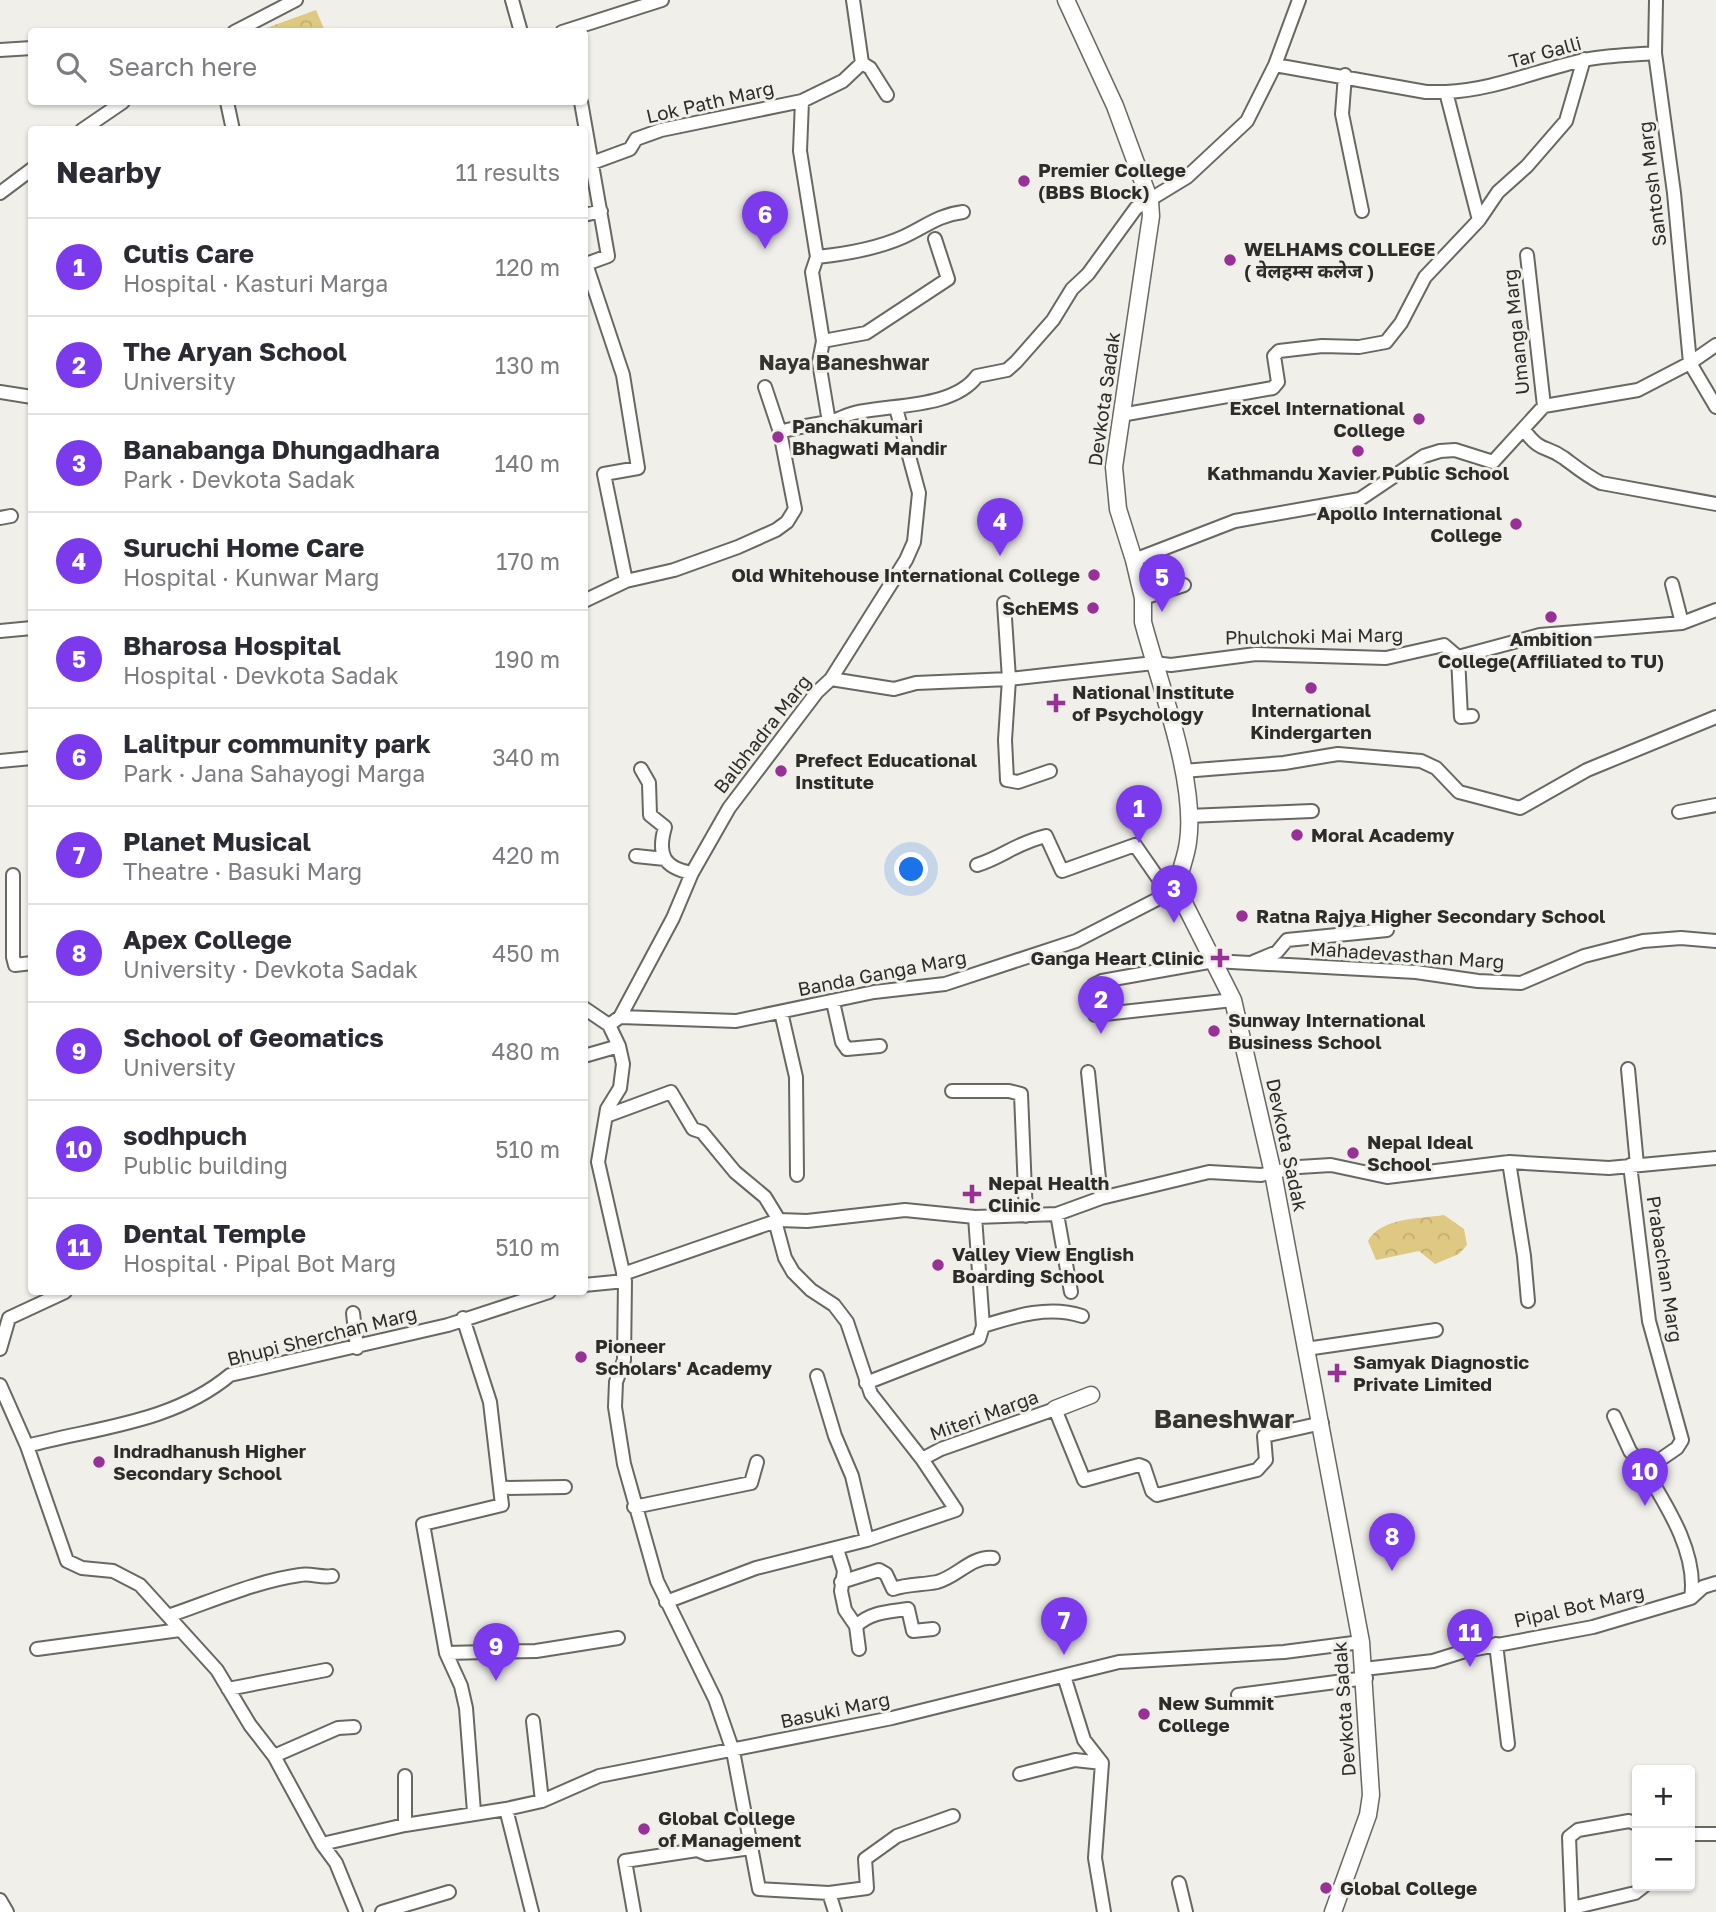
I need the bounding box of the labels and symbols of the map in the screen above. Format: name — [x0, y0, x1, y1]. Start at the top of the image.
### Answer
street label: Tar Galli — [1506, 31, 1584, 72]
street label: Lok Path Marg — [644, 76, 776, 127]
street label: Santosh Marg — [1632, 120, 1671, 248]
place label: Premier College (BBS Block) — [1038, 158, 1186, 203]
marker: Premier College (BBS Block) — [1016, 173, 1032, 189]
pin: 6 — [742, 191, 788, 249]
place label: WELHAMS COLLEGE ( वेलहम्स कलेज ) — [1244, 237, 1436, 282]
marker: WELHAMS COLLEGE ( वेलहम्स कलेज ) — [1222, 252, 1238, 268]
street label: Umanga Marg — [1497, 268, 1534, 396]
street label: Devkota Sadak — [1083, 330, 1124, 468]
district label: Naya Baneshwar — [759, 349, 929, 375]
place label: Excel International College — [1229, 396, 1405, 441]
marker: Excel International College — [1411, 411, 1427, 427]
place label: Panchakumari Bhagwati Mandir — [792, 414, 948, 459]
marker: Panchakumari Bhagwati Mandir — [770, 429, 786, 445]
marker: Kathmandu Xavier Public School — [1350, 443, 1366, 459]
place label: Kathmandu Xavier Public School — [1207, 461, 1509, 484]
pin: 4 — [977, 498, 1023, 556]
place label: Apollo International College — [1317, 501, 1502, 546]
marker: Apollo International College — [1508, 516, 1524, 532]
pin: 5 — [1139, 554, 1185, 612]
place label: Old Whitehouse International College — [731, 563, 1080, 586]
marker: Old Whitehouse International College — [1086, 567, 1102, 583]
place label: SchEMS — [1002, 596, 1079, 619]
marker: SchEMS — [1085, 600, 1101, 616]
marker: Ambition College(Affiliated to TU) — [1543, 609, 1559, 625]
street label: Phulchoki Mai Marg — [1225, 622, 1403, 649]
place label: Ambition College(Affiliated to TU) — [1438, 627, 1664, 672]
street label: Balbhadra Marg — [708, 670, 815, 798]
place label: National Institute of Psychology — [1072, 680, 1234, 725]
marker: International Kindergarten — [1303, 680, 1319, 696]
marker: National Institute of Psychology — [1046, 693, 1066, 713]
place label: International Kindergarten — [1250, 698, 1372, 743]
place label: Prefect Educational Institute — [795, 748, 977, 793]
marker: Prefect Educational Institute — [773, 763, 789, 779]
pin: 1 — [1116, 785, 1162, 843]
place label: Moral Academy — [1311, 823, 1455, 846]
marker: Moral Academy — [1289, 827, 1305, 843]
your location — [894, 852, 928, 886]
pin: 3 — [1151, 865, 1197, 923]
place label: Ratna Rajya Higher Secondary School — [1256, 904, 1606, 927]
marker: Ratna Rajya Higher Secondary School — [1234, 908, 1250, 924]
street label: Mahadevasthan Marg — [1309, 936, 1505, 973]
street label: Banda Ganga Marg — [796, 945, 968, 1000]
place label: Ganga Heart Clinic — [1031, 946, 1204, 969]
marker: Ganga Heart Clinic — [1210, 948, 1230, 968]
pin: 2 — [1078, 976, 1124, 1034]
place label: Sunway International Business School — [1228, 1008, 1425, 1053]
marker: Sunway International Business School — [1206, 1023, 1222, 1039]
street label: Devkota Sadak — [1262, 1076, 1313, 1214]
place label: Nepal Ideal School — [1367, 1130, 1473, 1175]
marker: Nepal Ideal School — [1345, 1145, 1361, 1161]
place label: Nepal Health Clinic — [988, 1171, 1109, 1216]
marker: Nepal Health Clinic — [962, 1184, 982, 1204]
street label: Prabachan Marg — [1643, 1194, 1688, 1344]
place label: Valley View English Boarding School — [952, 1242, 1134, 1287]
marker: Valley View English Boarding School — [930, 1257, 946, 1273]
street label: Bhupi Sherchan Marg — [225, 1301, 419, 1370]
place label: Pioneer Scholars' Academy — [595, 1334, 773, 1379]
marker: Pioneer Scholars' Academy — [573, 1349, 589, 1365]
place label: Samyak Diagnostic Private Limited — [1353, 1350, 1529, 1395]
marker: Samyak Diagnostic Private Limited — [1327, 1363, 1347, 1383]
street label: Miteri Marga — [926, 1384, 1041, 1445]
district label: Baneshwar — [1154, 1403, 1294, 1434]
place label: Indradhanush Higher Secondary School — [113, 1439, 307, 1484]
pin: 10 — [1622, 1448, 1668, 1506]
marker: Indradhanush Higher Secondary School — [91, 1454, 107, 1470]
pin: 8 — [1369, 1513, 1415, 1571]
street label: Pipal Bot Marg — [1511, 1579, 1646, 1632]
pin: 7 — [1041, 1597, 1087, 1655]
pin: 11 — [1447, 1609, 1493, 1667]
pin: 9 — [473, 1623, 519, 1681]
street label: Devkota Sadak — [1327, 1640, 1360, 1777]
street label: Basuki Marg — [778, 1687, 892, 1732]
place label: New Summit College — [1158, 1691, 1275, 1736]
marker: New Summit College — [1136, 1706, 1152, 1722]
place label: Global College of Management — [658, 1806, 802, 1851]
marker: Global College of Management — [636, 1821, 652, 1837]
place label: Global College — [1340, 1876, 1477, 1899]
marker: Global College — [1318, 1880, 1334, 1896]

